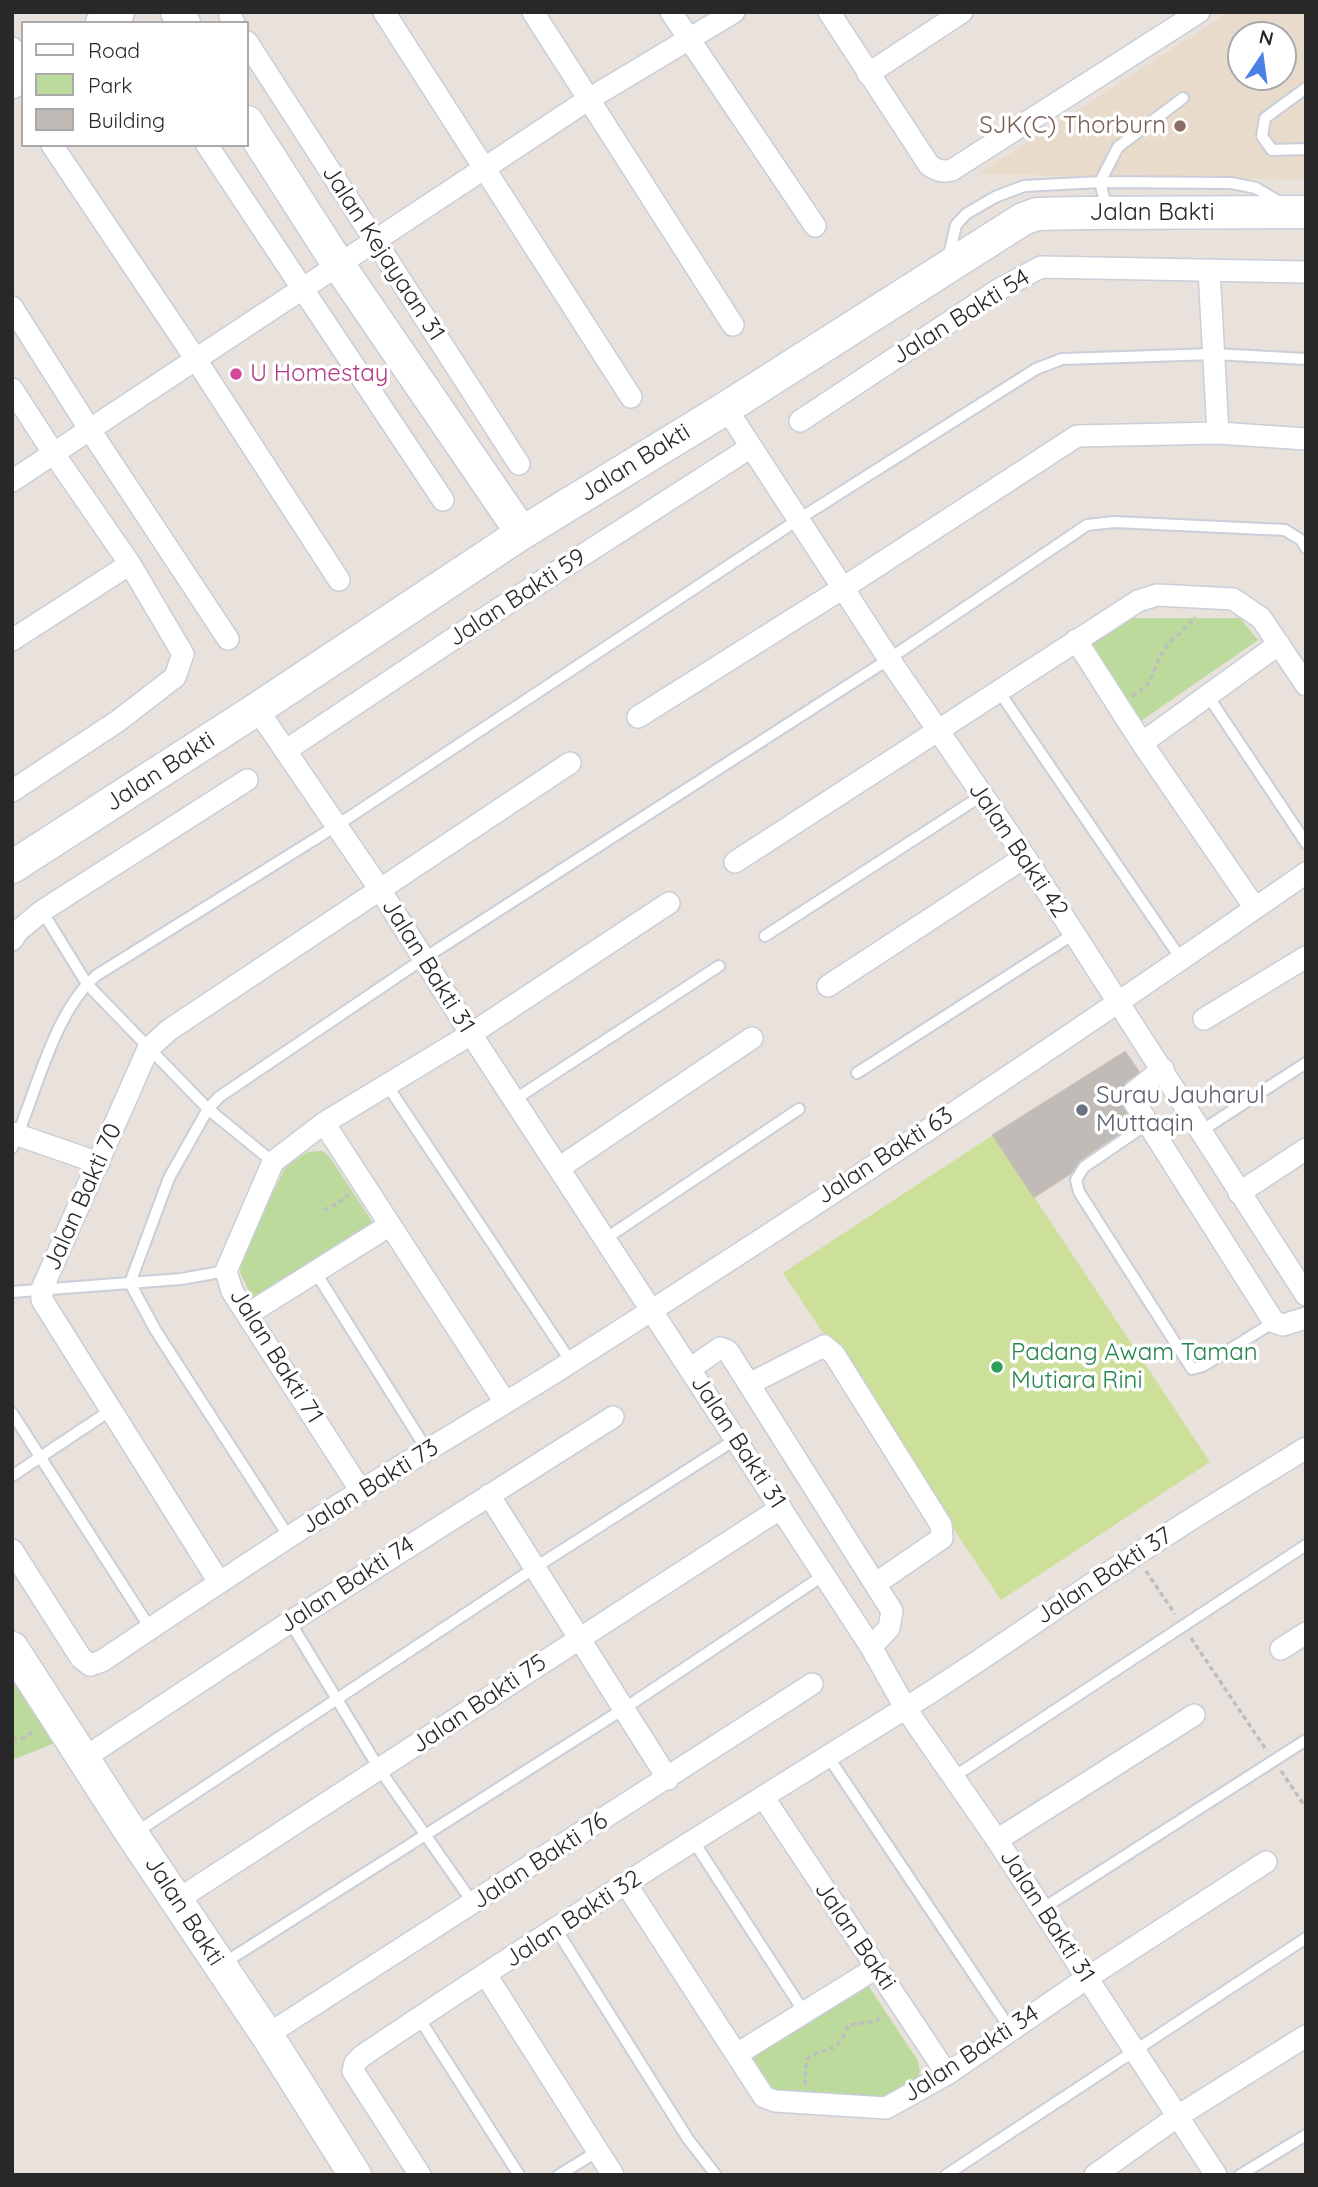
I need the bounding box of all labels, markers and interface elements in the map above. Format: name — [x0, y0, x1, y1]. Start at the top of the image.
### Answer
legend — [21, 21, 248, 147]
north arrow — [1227, 21, 1297, 91]
text: N — [1257, 24, 1276, 51]
text: Road — [88, 37, 140, 63]
text: Park — [88, 72, 132, 98]
text: Building — [88, 107, 165, 133]
place label: SJK(C) Thorburn — [979, 112, 1166, 140]
marker: SJK(C) Thorburn — [1172, 118, 1188, 134]
street label: Jalan Kejayaan 31 — [315, 160, 451, 346]
street label: Jalan Bakti — [1089, 199, 1215, 227]
street label: Jalan Bakti 54 — [887, 263, 1035, 371]
place label: U Homestay — [250, 360, 388, 388]
marker: U Homestay — [228, 366, 244, 382]
street label: Jalan Bakti — [574, 418, 696, 508]
street label: Jalan Bakti 59 — [443, 543, 591, 653]
street label: Jalan Bakti — [100, 726, 220, 818]
street label: Jalan Bakti 42 — [962, 777, 1074, 923]
street label: Jalan Bakti 31 — [375, 893, 481, 1039]
place label: Surau Jauharul Muttaqin — [1096, 1082, 1265, 1138]
street label: Jalan Bakti 63 — [811, 1101, 959, 1211]
marker: Surau Jauharul Muttaqin — [1074, 1102, 1090, 1118]
street label: Jalan Bakti 70 — [38, 1119, 128, 1275]
street label: Jalan Bakti 71 — [223, 1283, 329, 1429]
place label: Padang Awam Taman Mutiara Rini — [1011, 1339, 1258, 1395]
marker: Padang Awam Taman Mutiara Rini — [989, 1359, 1005, 1375]
street label: Jalan Bakti 31 — [684, 1370, 792, 1514]
street label: Jalan Bakti 73 — [296, 1433, 444, 1541]
street label: Jalan Bakti 37 — [1031, 1521, 1177, 1631]
street label: Jalan Bakti 74 — [274, 1531, 420, 1639]
street label: Jalan Bakti 75 — [406, 1648, 552, 1760]
street label: Jalan Bakti 76 — [467, 1806, 613, 1916]
street label: Jalan Bakti 31 — [993, 1844, 1101, 1988]
street label: Jalan Bakti — [138, 1851, 230, 1971]
street label: Jalan Bakti 32 — [499, 1864, 647, 1974]
street label: Jalan Bakti — [808, 1876, 902, 1996]
street label: Jalan Bakti 34 — [897, 1999, 1045, 2109]

